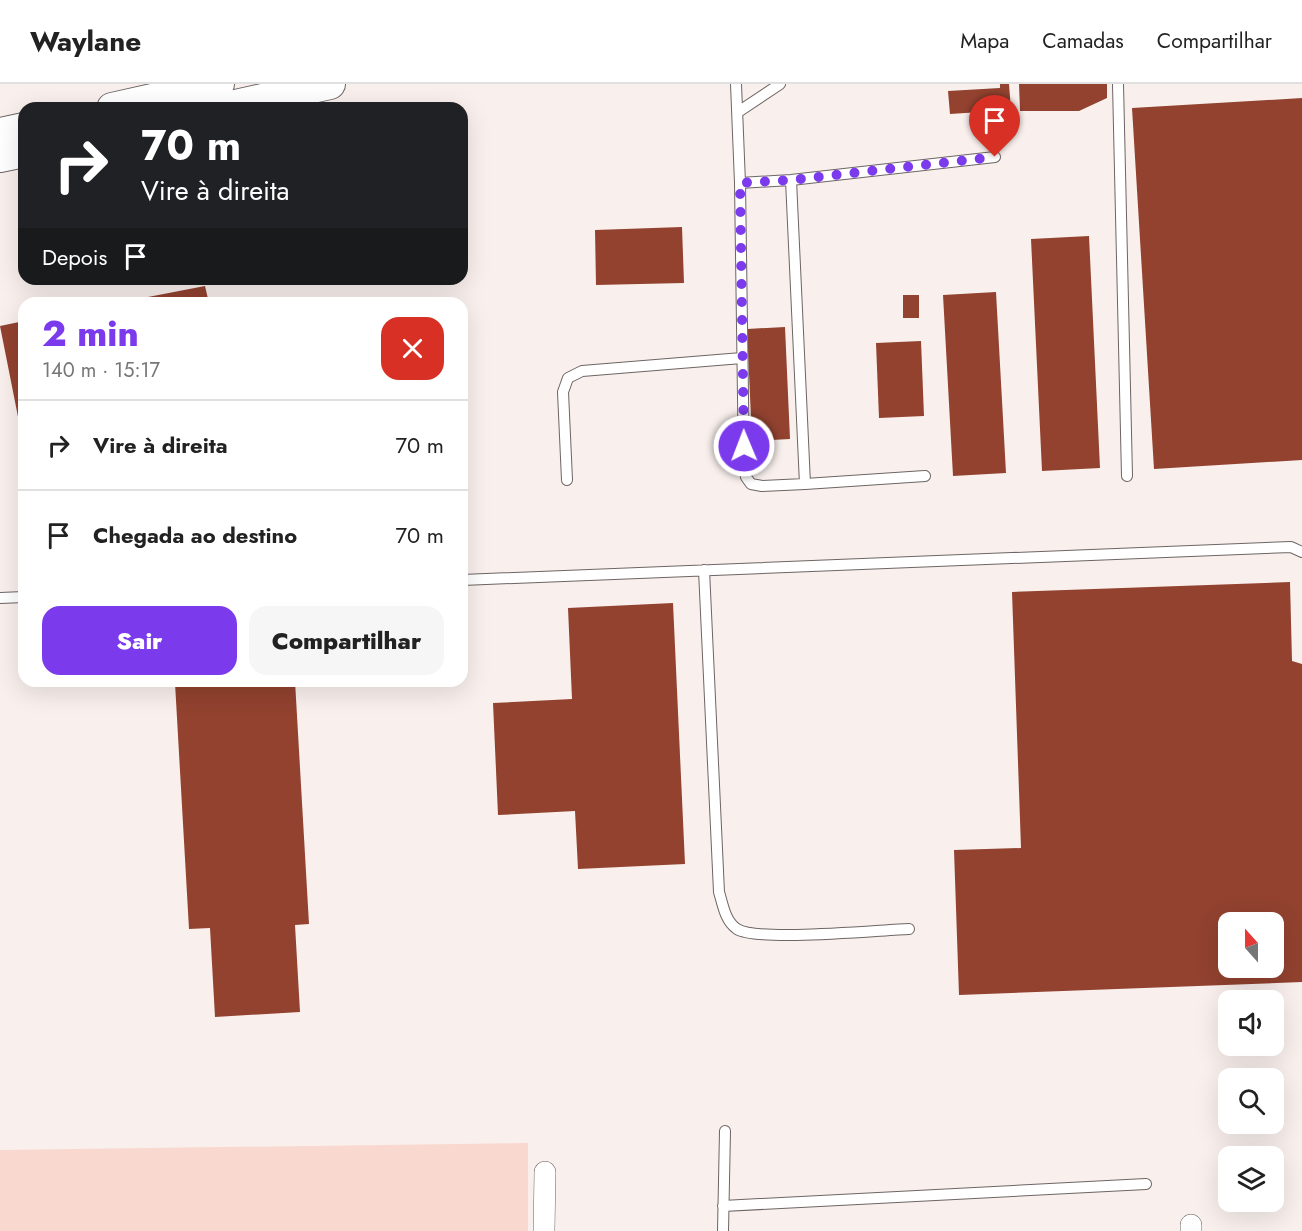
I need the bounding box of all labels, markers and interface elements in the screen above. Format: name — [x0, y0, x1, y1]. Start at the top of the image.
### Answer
text: Waylane — [30, 21, 141, 62]
text: Mapa — [960, 26, 1009, 56]
text: Camadas — [1042, 26, 1124, 56]
text: Compartilhar — [1157, 26, 1272, 56]
pin — [969, 95, 1020, 157]
icon: arrive — [978, 104, 1011, 137]
text: 70 m — [141, 115, 241, 176]
icon: right — [42, 126, 120, 204]
text: Vire à direita — [141, 171, 290, 210]
icon: arrive — [119, 240, 152, 273]
text: Depois — [42, 241, 107, 273]
text: 2 min — [42, 307, 139, 359]
button: close — [381, 317, 444, 380]
text: 140 m · 15:17 — [42, 356, 160, 385]
position arrow — [712, 414, 776, 478]
icon: right — [42, 429, 75, 462]
text: Vire à direita — [93, 429, 228, 461]
text: 70 m — [395, 429, 444, 461]
icon: arrive — [42, 519, 75, 552]
text: Chegada ao destino — [93, 519, 297, 551]
text: 70 m — [395, 519, 444, 551]
button: Sair — [42, 606, 237, 675]
button: Compartilhar — [249, 606, 444, 675]
north arrow — [1218, 912, 1284, 978]
map controls — [1218, 912, 1284, 1212]
button: sound — [1218, 990, 1284, 1056]
button: search — [1218, 1068, 1284, 1134]
button: layers — [1218, 1146, 1284, 1212]

